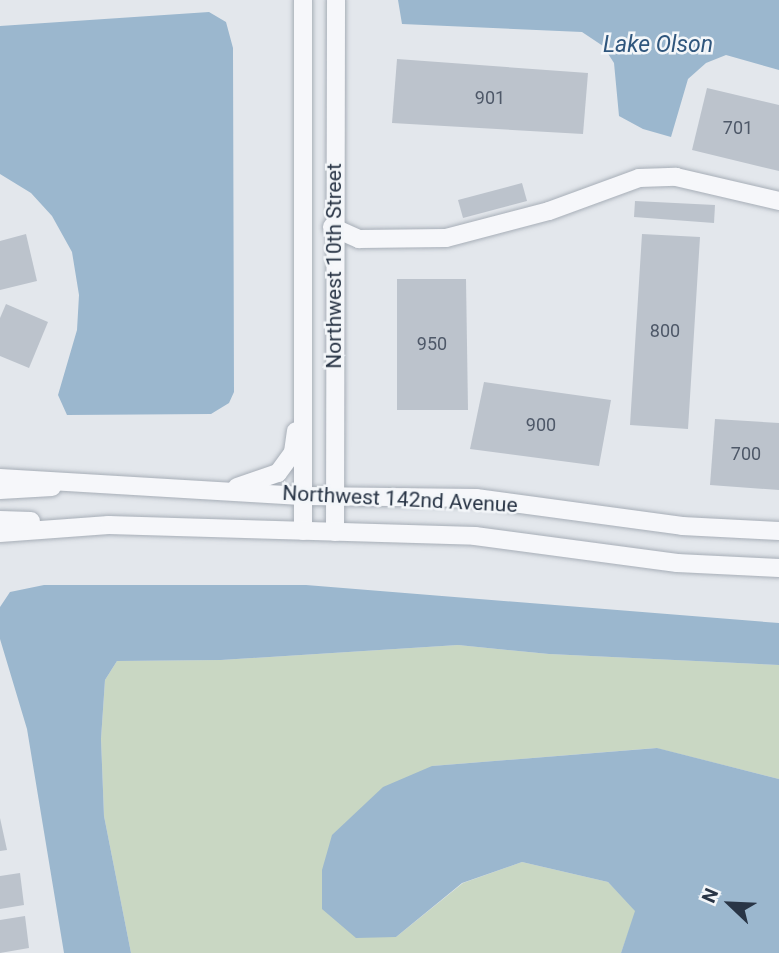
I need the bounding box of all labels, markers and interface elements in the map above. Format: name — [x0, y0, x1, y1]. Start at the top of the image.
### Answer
water label: Lake Olson — [603, 31, 713, 59]
house number: 901 — [475, 87, 505, 109]
house number: 701 — [723, 117, 753, 139]
street label: Northwest 10th Street — [321, 163, 347, 369]
house number: 800 — [650, 320, 680, 342]
house number: 950 — [417, 333, 447, 355]
house number: 900 — [526, 414, 556, 436]
house number: 700 — [731, 443, 761, 465]
street label: Northwest 142nd Avenue — [282, 480, 518, 518]
north arrow — [695, 869, 765, 939]
text: N — [697, 885, 723, 906]

